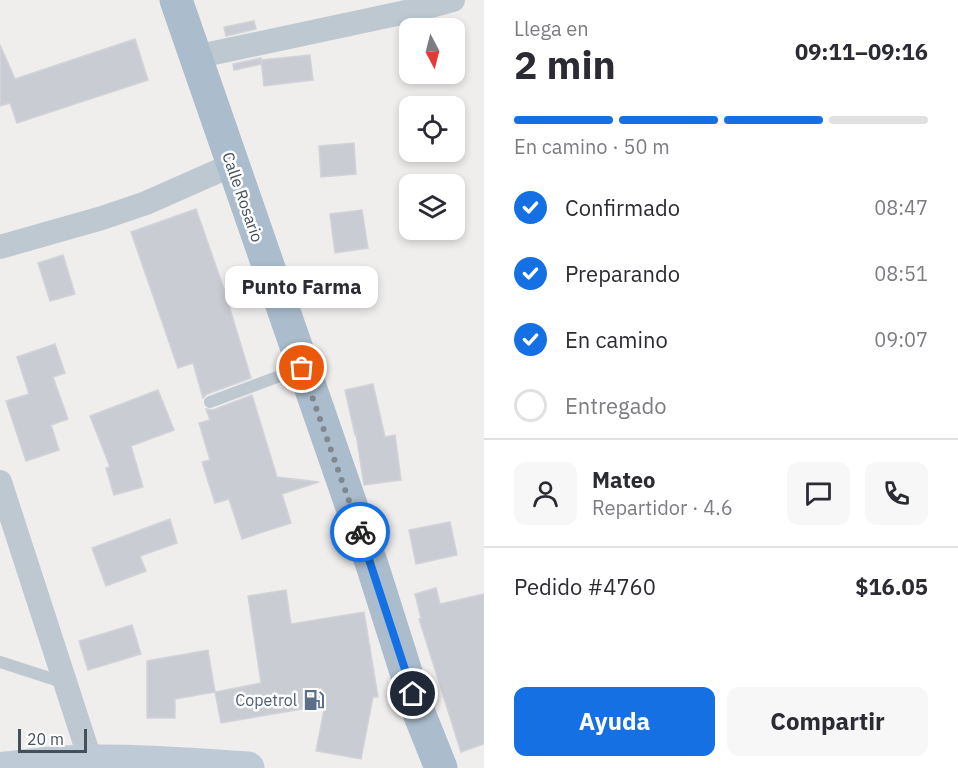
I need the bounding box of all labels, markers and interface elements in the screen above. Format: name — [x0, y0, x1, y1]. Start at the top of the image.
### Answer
text: Llega en — [514, 15, 589, 42]
north arrow — [399, 18, 465, 84]
map controls — [399, 18, 465, 240]
text: 09:11–09:16 — [795, 37, 928, 66]
text: 2 min — [514, 39, 616, 90]
button: locate — [399, 96, 465, 162]
text: En camino · 50 m — [514, 133, 670, 160]
street label: Calle Rosario — [218, 149, 268, 245]
button: layers — [399, 174, 465, 240]
icon: check — [514, 191, 547, 224]
text: Confirmado — [565, 193, 680, 222]
text: 08:47 — [874, 194, 928, 221]
icon: check — [514, 257, 547, 290]
text: Preparando — [565, 259, 680, 288]
text: 08:51 — [874, 260, 928, 287]
callout: Punto Farma — [226, 266, 378, 308]
text: Punto Farma — [241, 273, 362, 300]
icon: check — [514, 323, 547, 356]
text: En camino — [565, 325, 668, 354]
text: 09:07 — [874, 326, 928, 353]
pin — [276, 342, 327, 393]
icon: bag — [285, 351, 318, 384]
text: Entregado — [565, 391, 666, 420]
button: person — [514, 462, 577, 525]
button: chat — [787, 462, 850, 525]
button: phone — [865, 462, 928, 525]
text: Mateo — [592, 465, 656, 494]
text: Repartidor · 4.6 — [592, 494, 733, 521]
courier — [330, 502, 390, 562]
icon: bike — [344, 516, 377, 549]
text: Pedido #4760 — [514, 572, 656, 601]
text: $16.05 — [855, 572, 928, 601]
pin — [387, 668, 438, 719]
icon: home — [396, 677, 429, 710]
button: Ayuda — [514, 687, 715, 756]
button: Compartir — [727, 687, 928, 756]
fuel station icon: Copetrol — [302, 688, 326, 712]
place label: Copetrol — [235, 690, 297, 710]
scale bar — [18, 726, 87, 754]
text: 20 m — [27, 729, 64, 749]

